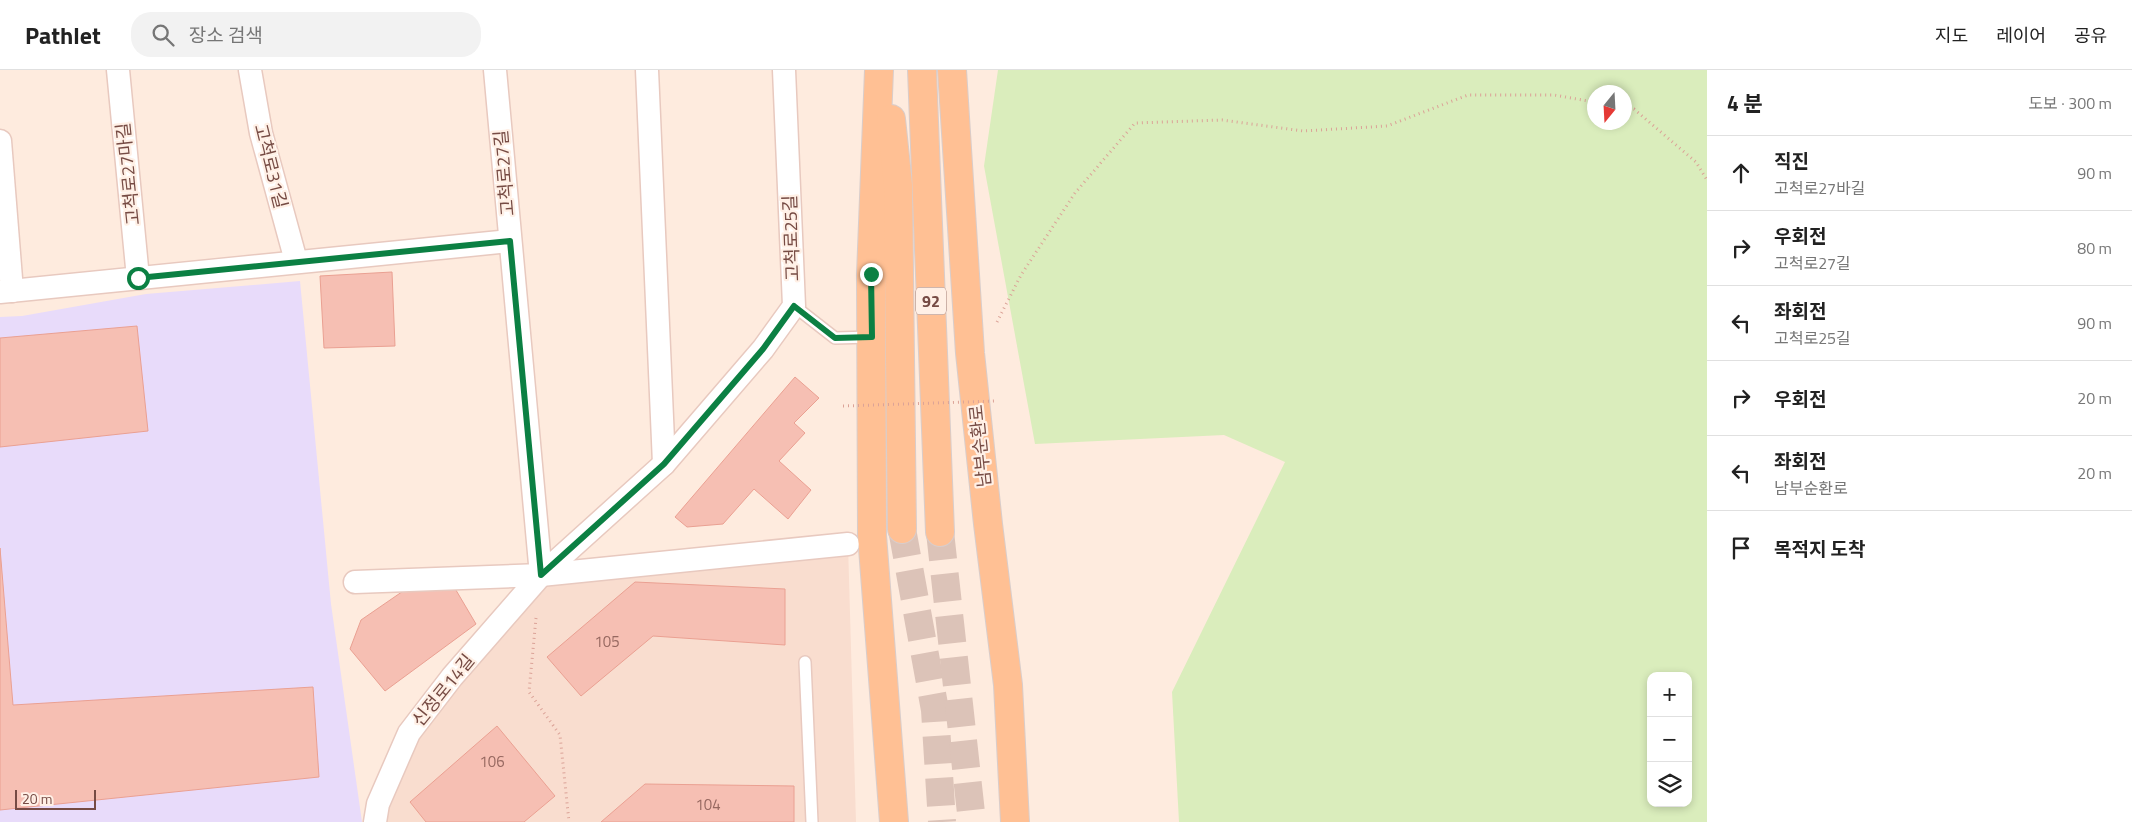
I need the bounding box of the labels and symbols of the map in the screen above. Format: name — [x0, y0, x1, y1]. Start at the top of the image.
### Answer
north arrow — [1587, 85, 1632, 130]
street label: 고척로27마길 — [109, 121, 147, 227]
street label: 고척로31길 — [247, 121, 295, 211]
street label: 고척로27길 — [487, 129, 521, 217]
street label: 고척로25길 — [776, 194, 806, 282]
route end — [860, 263, 883, 286]
route start — [127, 267, 150, 290]
road number: 92 — [916, 288, 946, 315]
street label: 남부순환로 — [962, 403, 998, 489]
house number: 105 — [594, 630, 620, 653]
street label: 신정로14길 — [405, 648, 481, 732]
house number: 106 — [479, 750, 505, 773]
scale bar — [15, 787, 96, 810]
house number: 104 — [695, 793, 721, 816]

